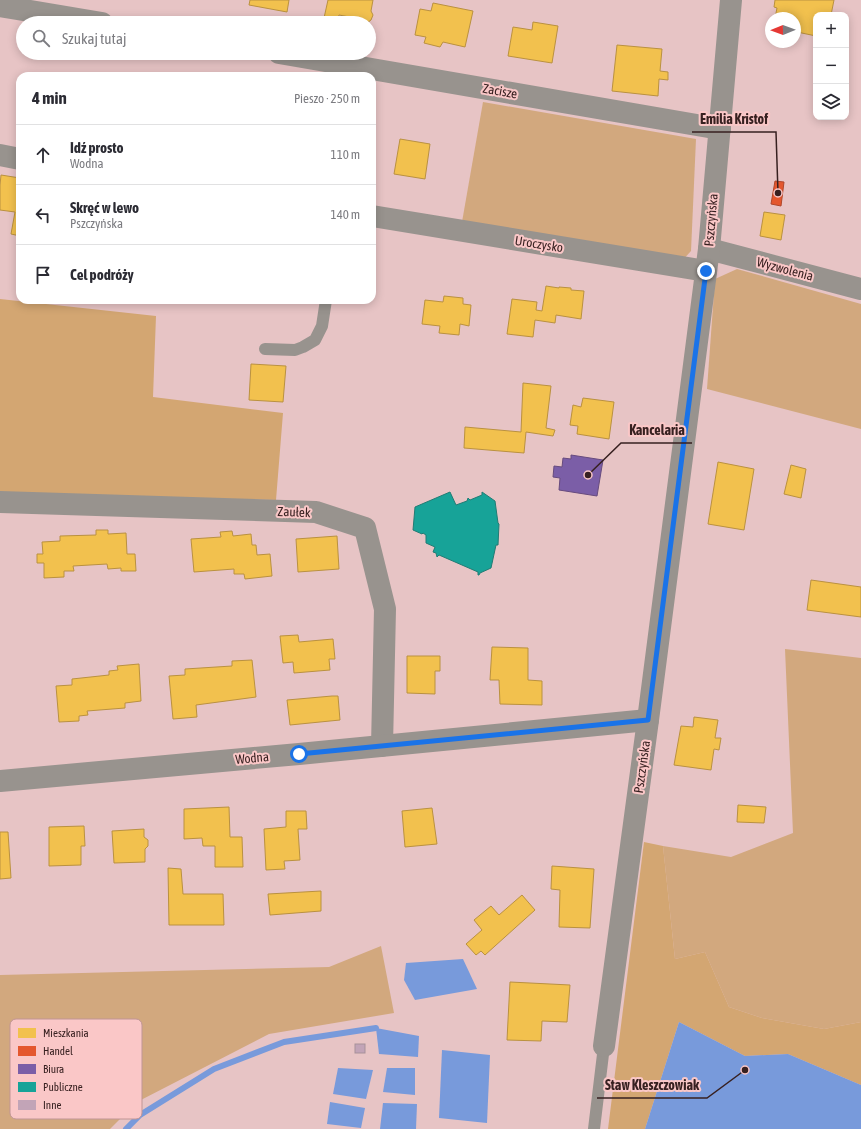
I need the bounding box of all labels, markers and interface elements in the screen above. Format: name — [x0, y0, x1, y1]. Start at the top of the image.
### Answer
north arrow — [765, 12, 801, 48]
map controls — [813, 12, 849, 120]
button: + — [813, 12, 849, 48]
search box — [16, 16, 376, 60]
icon: search — [30, 27, 52, 49]
text: Szukaj tutaj — [62, 30, 126, 47]
button: − — [813, 48, 849, 84]
street label: Zacisze — [482, 81, 518, 101]
button: layers — [813, 84, 849, 120]
text: 4 min — [32, 88, 67, 108]
text: Pieszo · 250 m — [294, 91, 360, 106]
callout: Emilia Kristof — [692, 106, 776, 132]
text: Emilia Kristof — [700, 111, 768, 127]
text: Idź prosto — [70, 139, 124, 156]
icon: ahead — [32, 144, 54, 166]
text: 110 m — [331, 147, 360, 162]
text: Wodna — [70, 156, 104, 171]
street label: Pszczyńska — [701, 193, 721, 247]
text: Skręć w lewo — [70, 199, 139, 216]
icon: left — [32, 204, 54, 226]
text: 140 m — [331, 207, 360, 222]
text: Pszczyńska — [70, 216, 123, 231]
street label: Uroczysko — [514, 233, 564, 255]
street label: Wyzwolenia — [755, 254, 815, 284]
route end — [697, 262, 715, 280]
icon: arrive — [32, 264, 54, 286]
text: Cel podróży — [70, 266, 134, 283]
callout: Kancelaria — [621, 417, 692, 443]
text: Kancelaria — [629, 422, 685, 438]
street label: Zaułek — [277, 504, 311, 520]
street label: Pszczyńska — [631, 740, 653, 794]
route start — [290, 745, 308, 763]
street label: Wodna — [235, 749, 269, 767]
legend — [10, 1019, 142, 1119]
text: Mieszkania — [43, 1027, 89, 1039]
text: Handel — [43, 1045, 73, 1057]
text: Biura — [43, 1063, 64, 1075]
callout: Staw Kleszczowiak — [597, 1072, 707, 1098]
text: Staw Kleszczowiak — [605, 1077, 700, 1093]
text: Publiczne — [43, 1081, 83, 1093]
text: Inne — [43, 1099, 61, 1111]

